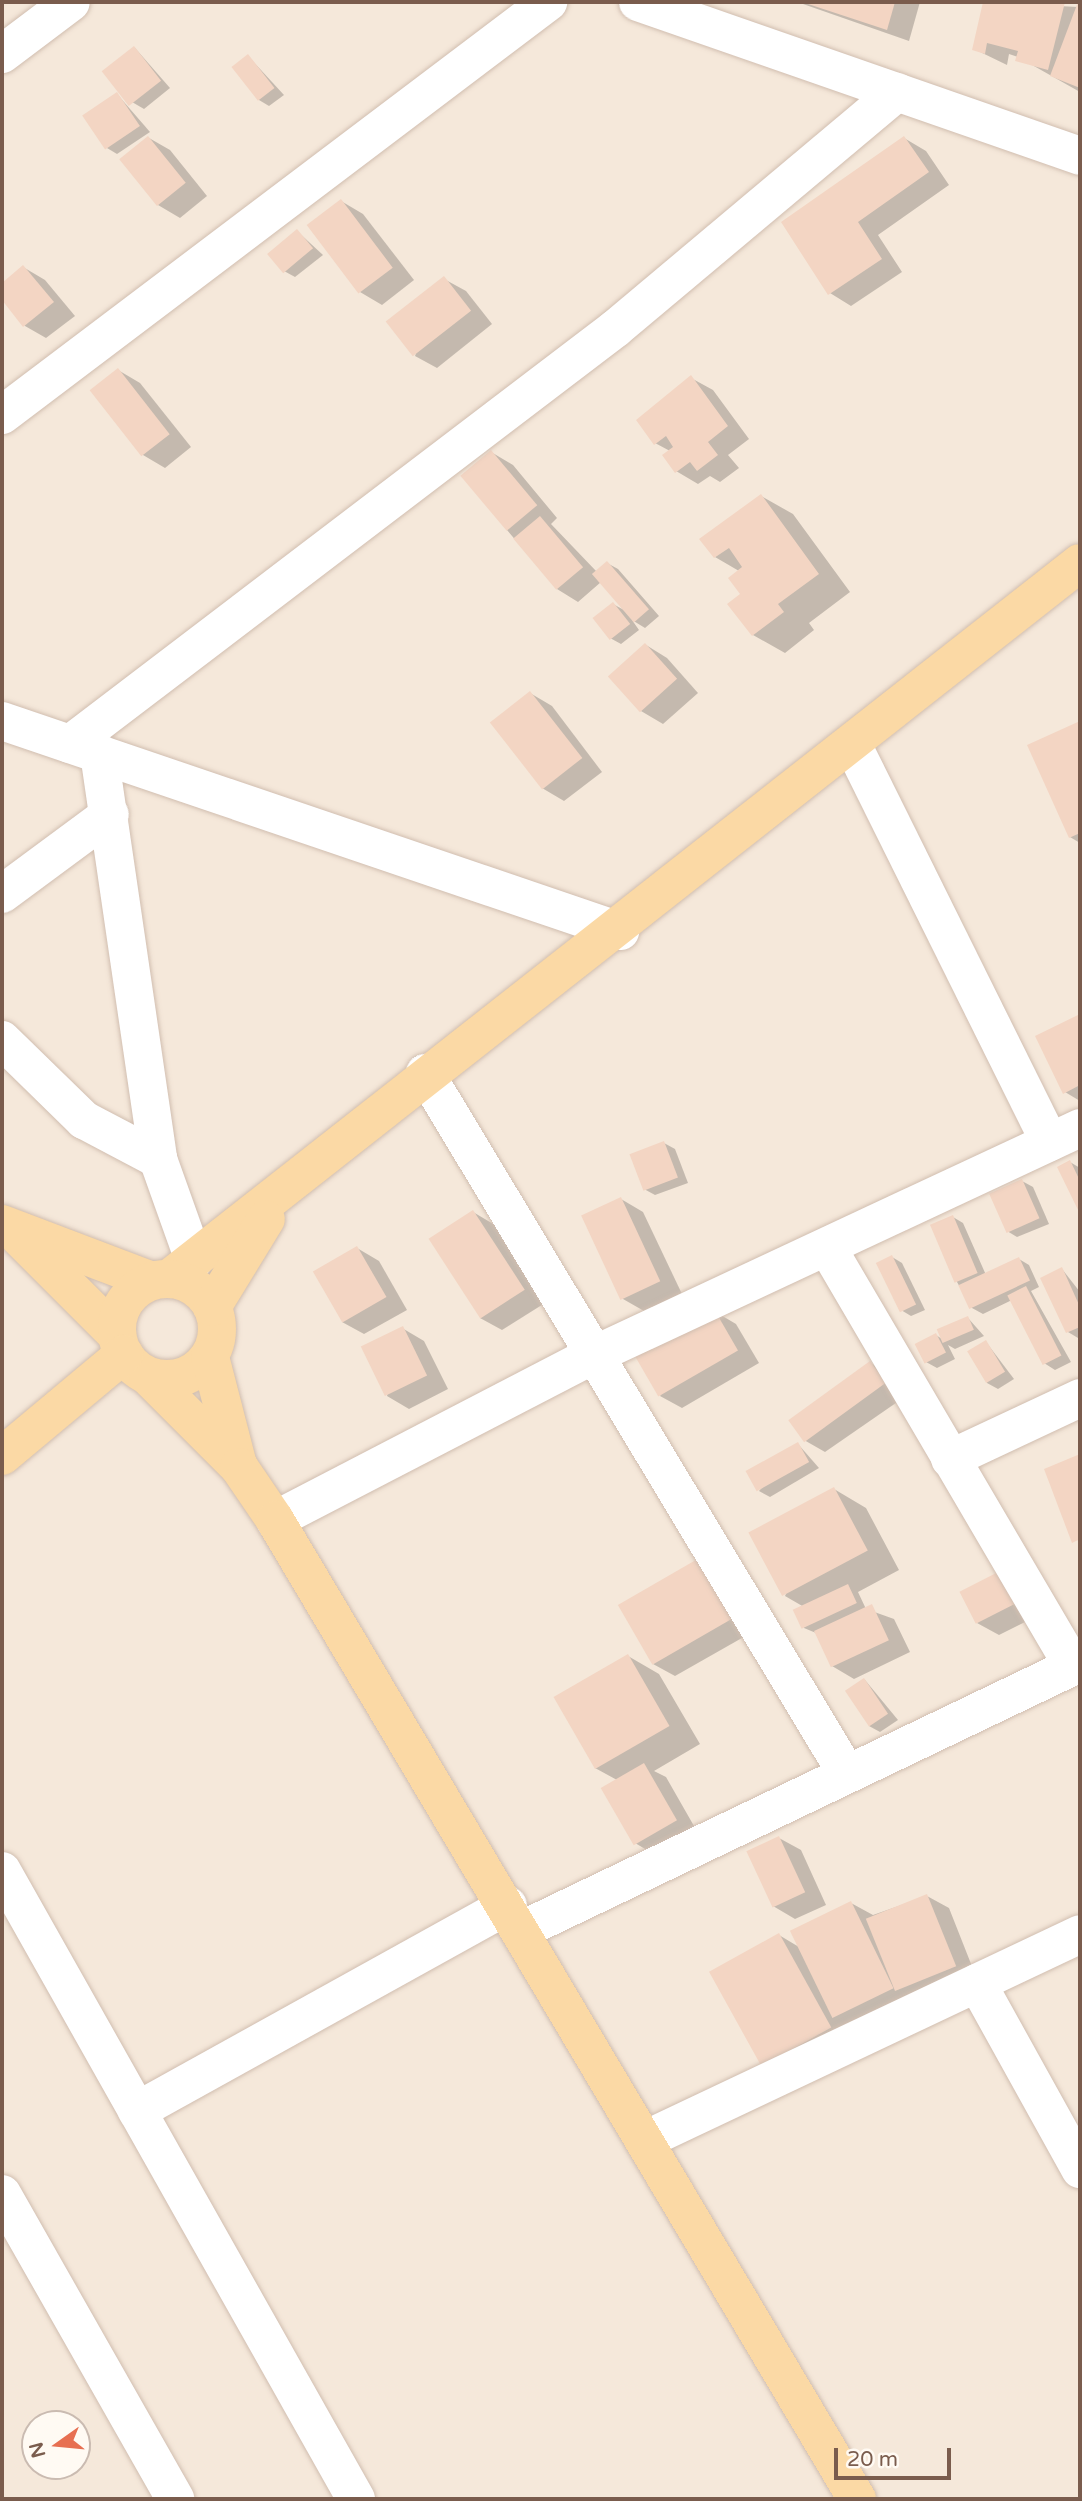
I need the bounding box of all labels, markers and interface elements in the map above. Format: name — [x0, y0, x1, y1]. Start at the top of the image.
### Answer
north arrow — [21, 2410, 91, 2480]
scale bar — [837, 2434, 954, 2478]
text: N — [25, 2440, 50, 2460]
text: 20 m — [847, 2447, 898, 2472]

